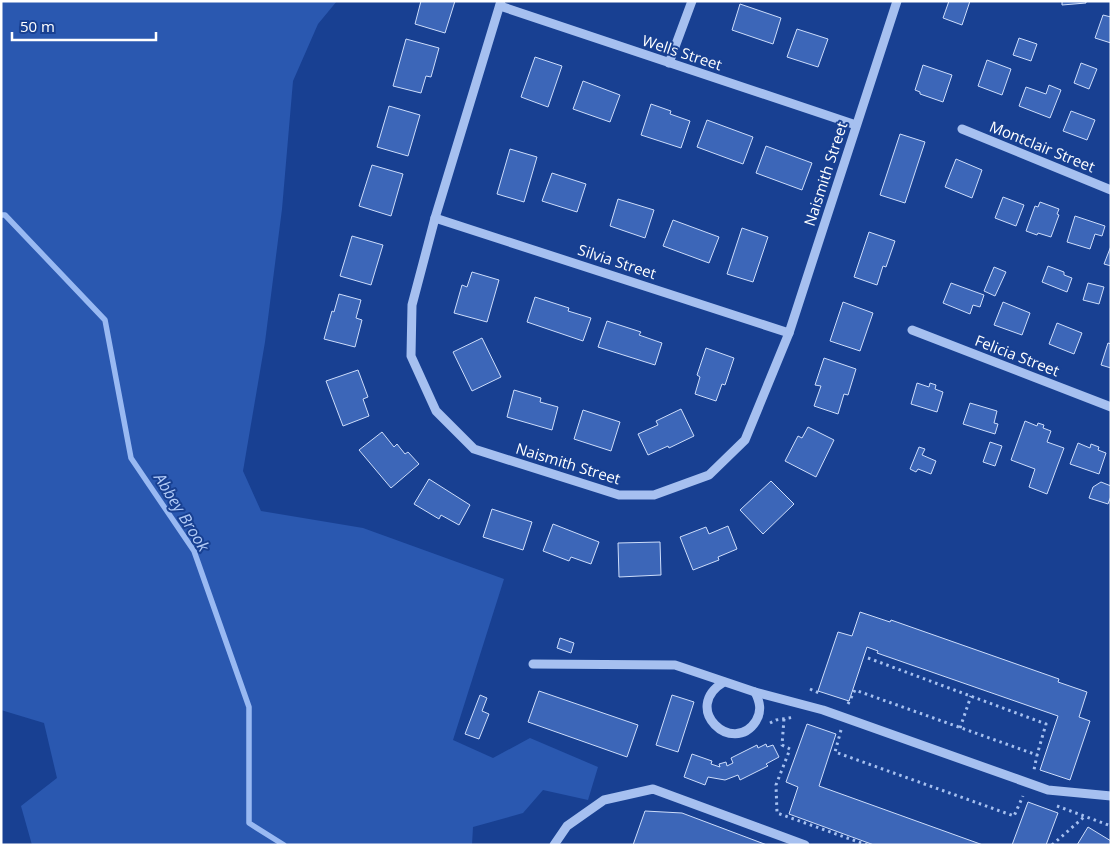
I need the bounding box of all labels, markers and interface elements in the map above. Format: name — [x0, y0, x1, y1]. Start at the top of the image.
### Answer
scale bar — [12, 10, 156, 42]
text: 50 m — [20, 16, 55, 36]
street label: Wells Street — [640, 30, 725, 74]
street label: Montclair Street — [987, 116, 1098, 176]
street label: Naismith Street — [799, 119, 851, 228]
street label: Silvia Street — [576, 239, 659, 283]
street label: Felicia Street — [972, 330, 1062, 380]
street label: Naismith Street — [513, 438, 623, 488]
water label: Abbey Brook — [149, 468, 215, 556]

